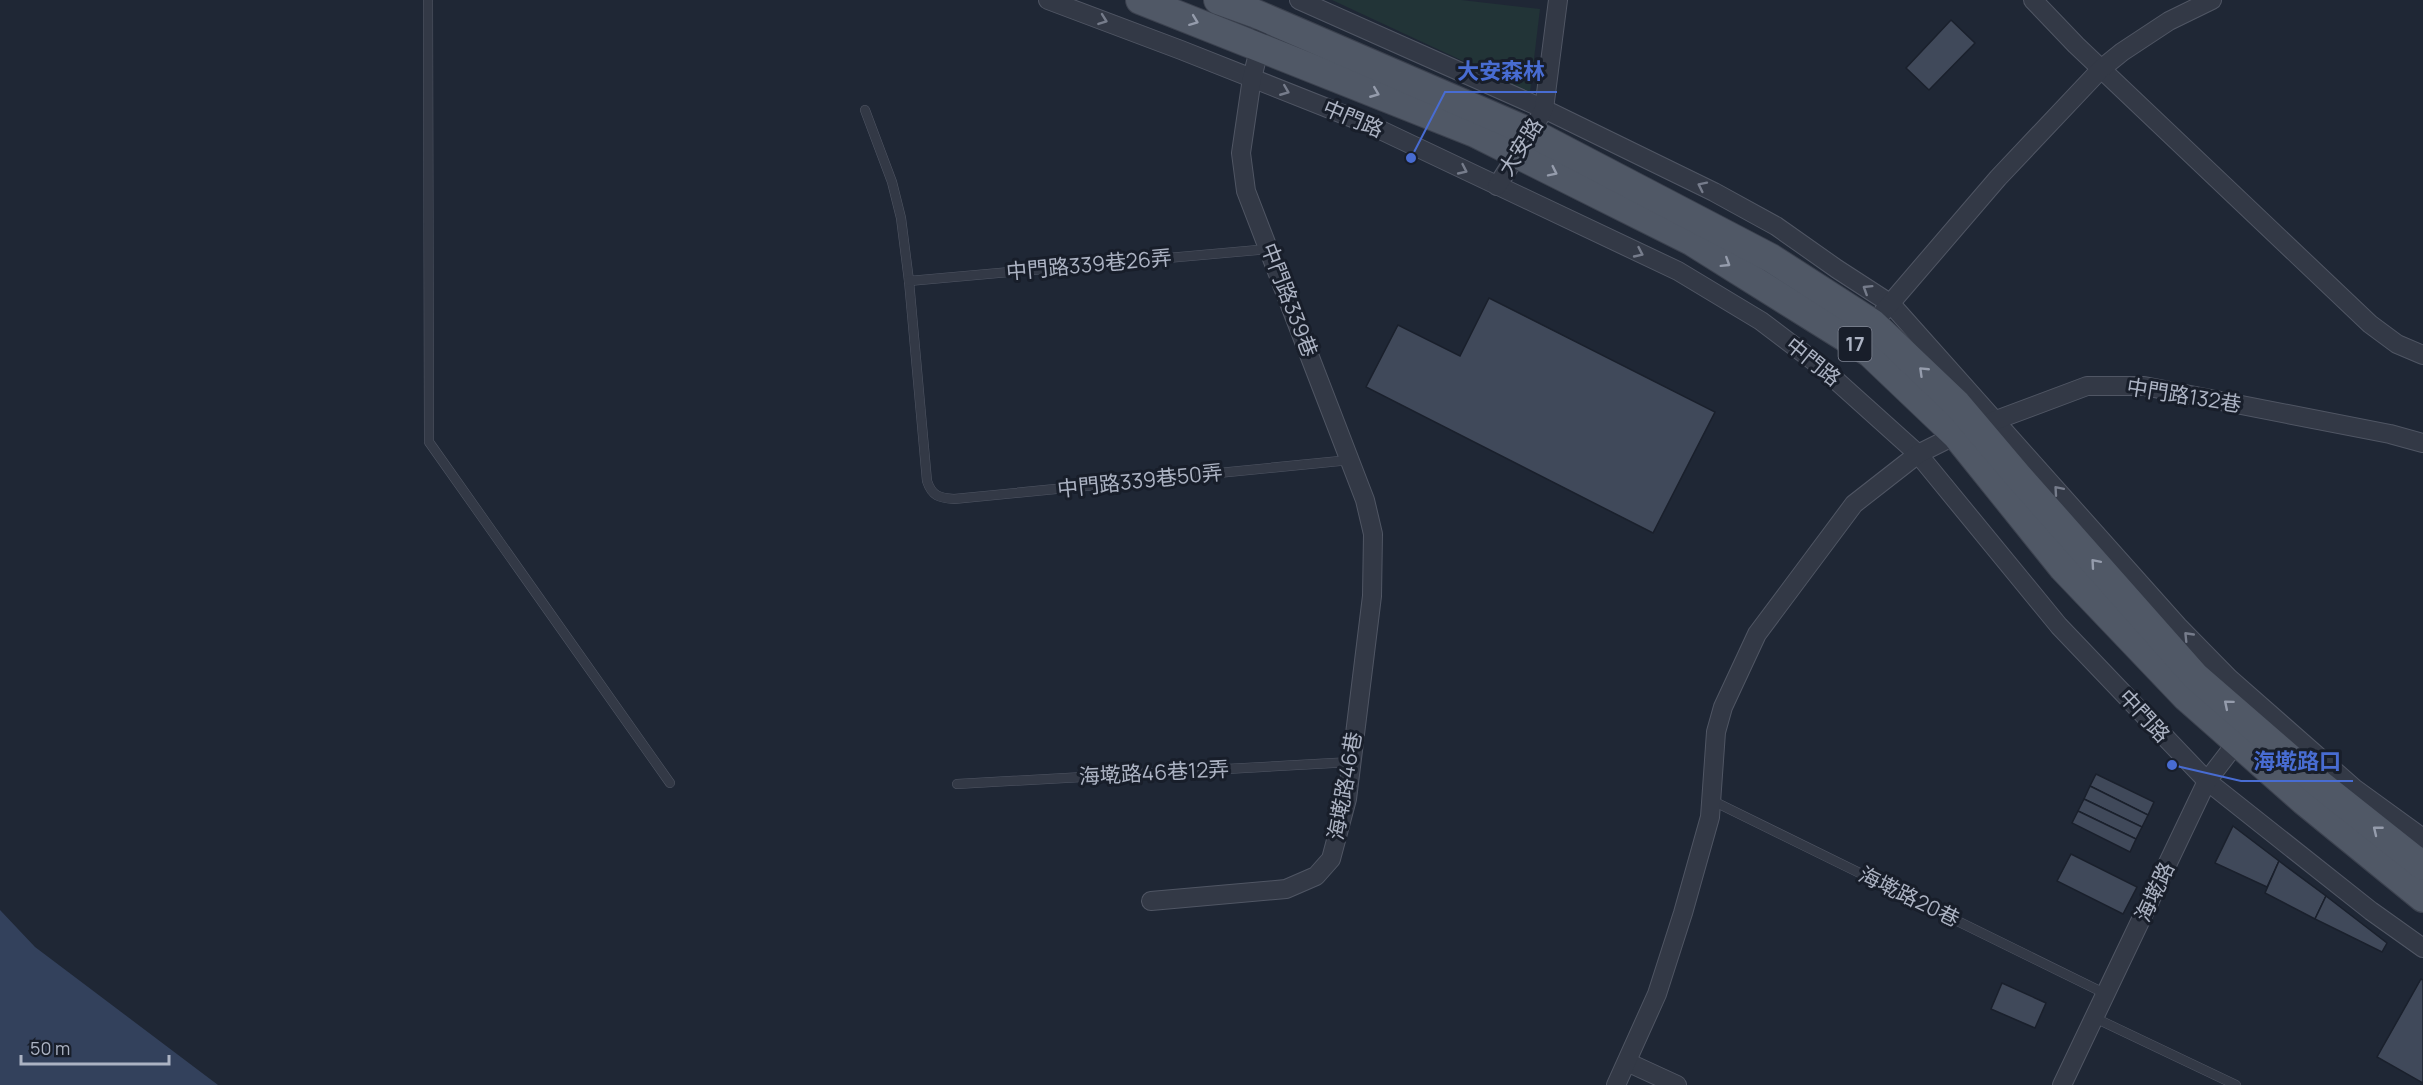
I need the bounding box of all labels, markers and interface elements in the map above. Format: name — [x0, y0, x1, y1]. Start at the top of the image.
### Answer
one-way arrow — [1097, 13, 1108, 26]
one-way arrow — [1188, 14, 1199, 26]
callout: 大安森林 — [1445, 52, 1557, 92]
text: 大安森林 — [1457, 56, 1545, 86]
one-way arrow — [1279, 84, 1290, 96]
one-way arrow — [1369, 86, 1380, 98]
street label: 中門路 — [1319, 93, 1388, 143]
street label: 大安路 — [1492, 112, 1549, 181]
one-way arrow — [1456, 162, 1467, 174]
one-way arrow — [1547, 165, 1558, 177]
one-way arrow — [1697, 182, 1708, 193]
street label: 中門路339巷 — [1255, 238, 1325, 361]
street label: 中門路339巷26弄 — [1005, 243, 1173, 285]
one-way arrow — [1633, 246, 1644, 258]
one-way arrow — [1720, 255, 1730, 267]
one-way arrow — [1863, 284, 1873, 296]
road number: 17 — [1838, 327, 1872, 361]
street label: 中門路 — [1780, 331, 1847, 392]
one-way arrow — [1919, 367, 1929, 378]
street label: 中門路132巷 — [2125, 372, 2244, 418]
street label: 中門路339巷50弄 — [1056, 457, 1224, 503]
one-way arrow — [2055, 486, 2066, 497]
one-way arrow — [2091, 559, 2102, 570]
one-way arrow — [2184, 633, 2195, 644]
street label: 中門路 — [2113, 683, 2176, 748]
one-way arrow — [2224, 701, 2235, 712]
street label: 海墘路46巷 — [1321, 730, 1367, 842]
callout: 海墘路口 — [2241, 741, 2353, 781]
text: 海墘路口 — [2253, 746, 2341, 776]
street label: 海墘路46巷12弄 — [1078, 754, 1230, 790]
one-way arrow — [2373, 826, 2384, 837]
street label: 海墘路 — [2128, 857, 2180, 926]
street label: 海墘路20巷 — [1854, 860, 1964, 933]
scale bar — [21, 1028, 170, 1066]
text: 50 m — [30, 1036, 70, 1060]

